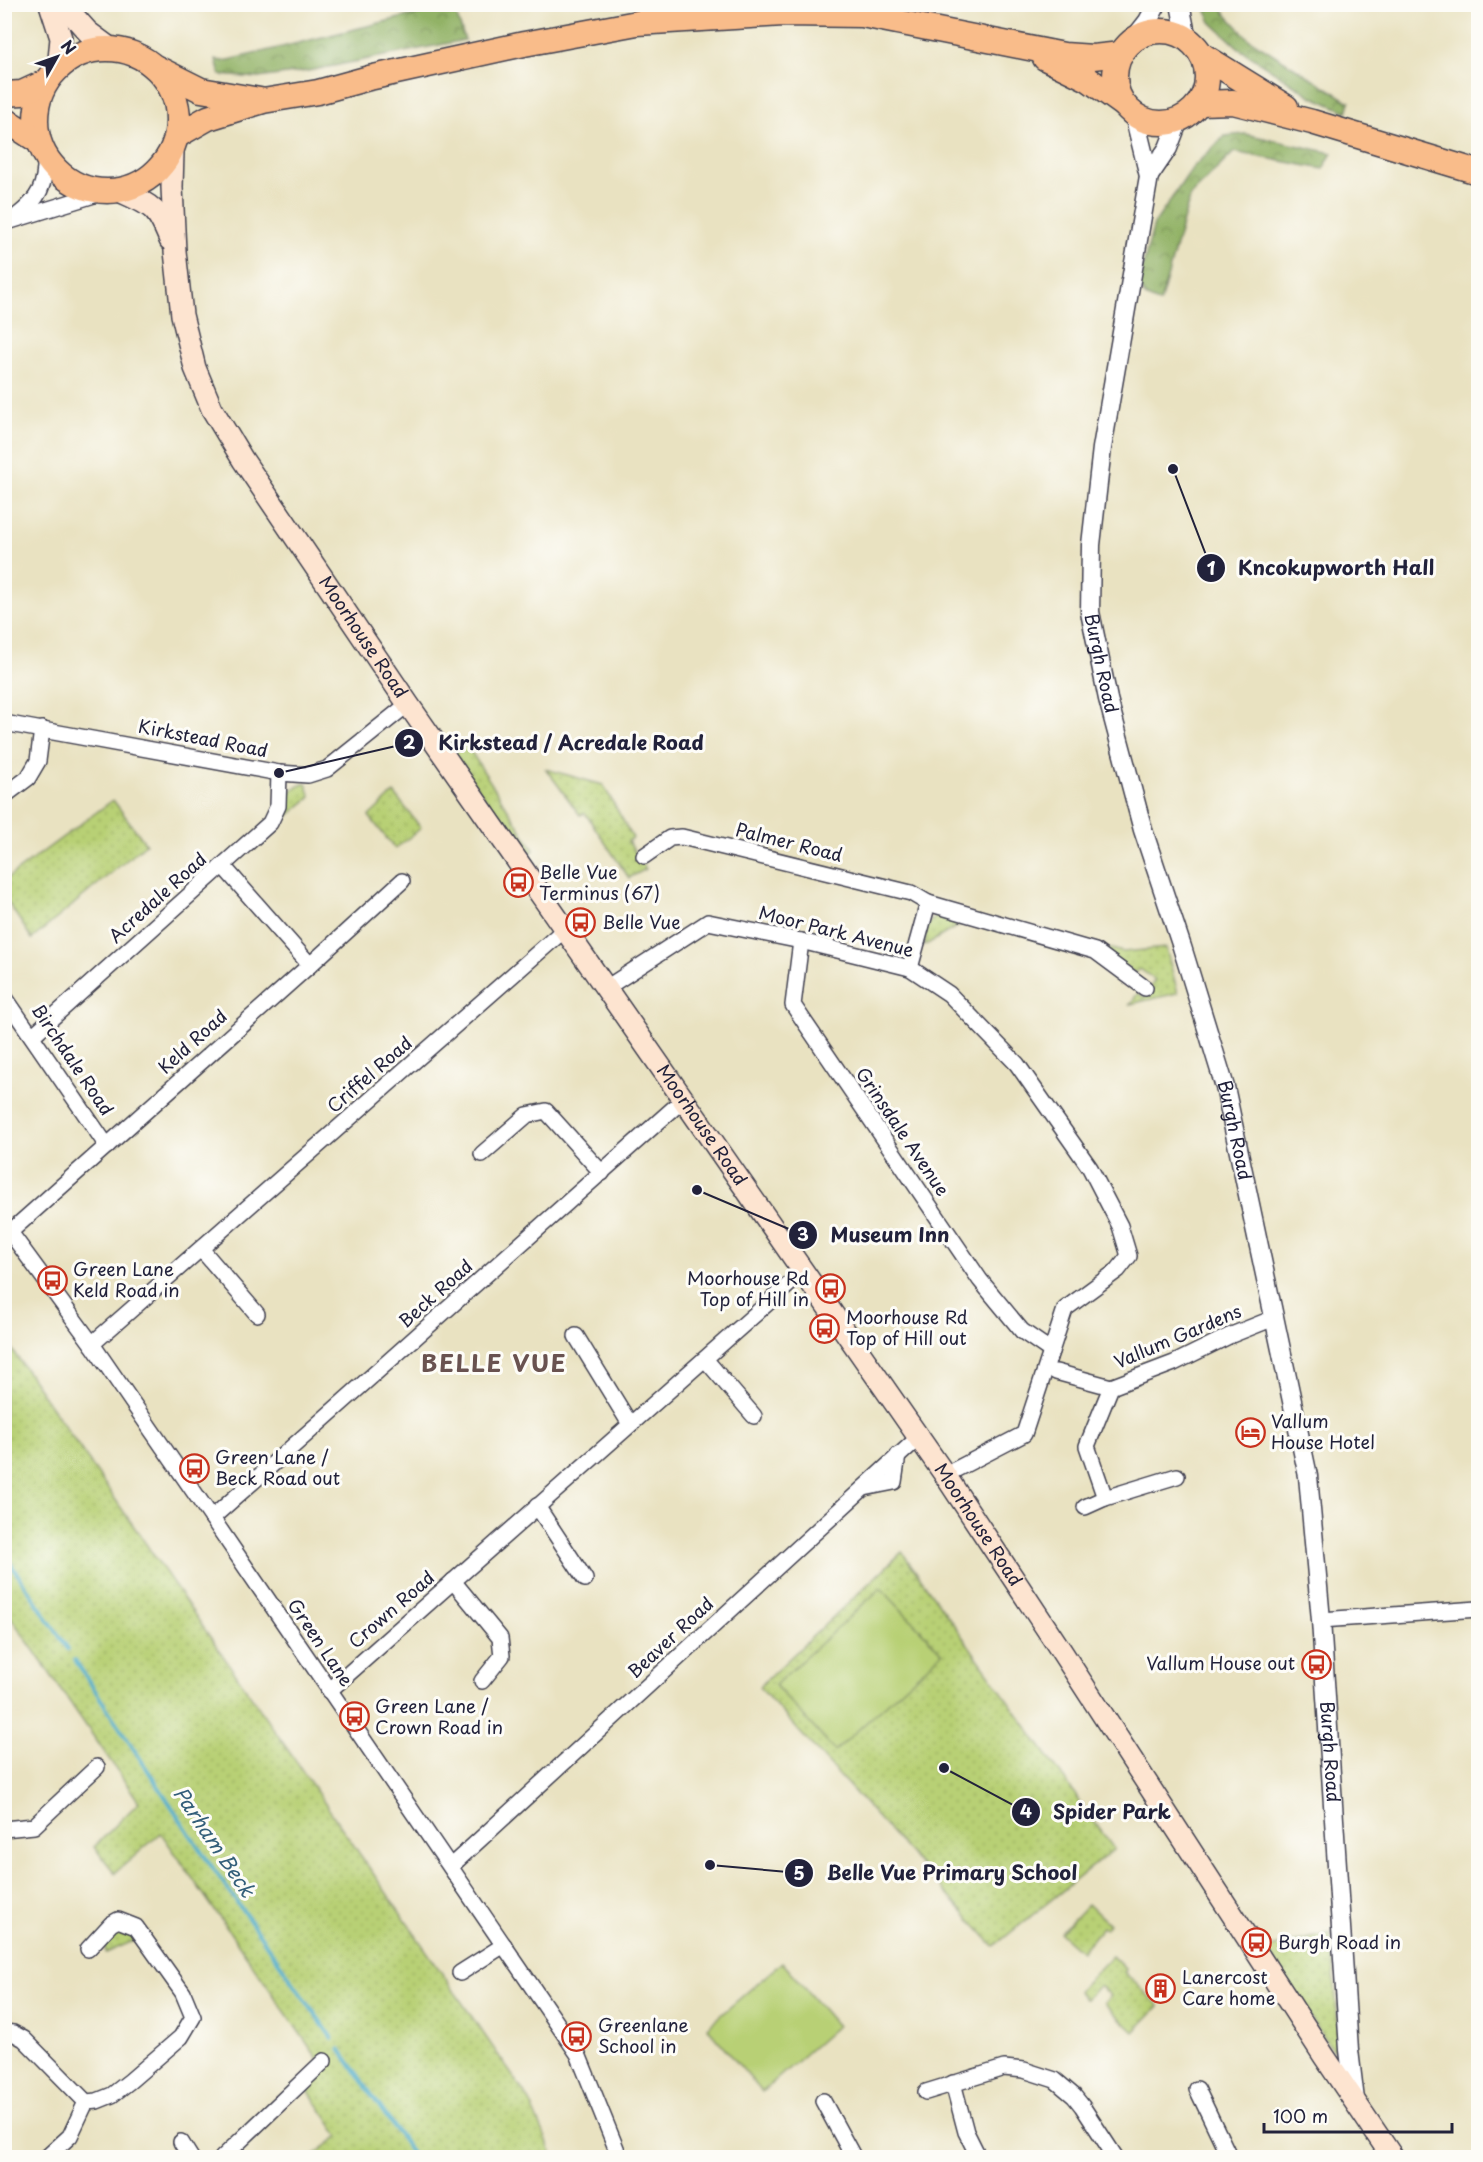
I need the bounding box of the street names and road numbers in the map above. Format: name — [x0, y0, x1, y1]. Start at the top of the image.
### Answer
street label: Moorhouse Road — [313, 570, 415, 703]
street label: Burgh Road — [1079, 611, 1126, 716]
street label: Kirkstead Road — [136, 712, 270, 763]
street label: Palmer Road — [733, 815, 846, 868]
street label: Acredale Road — [102, 845, 212, 948]
street label: Moor Park Avenue — [756, 898, 917, 963]
street label: Birchdale Road — [26, 998, 121, 1121]
street label: Keld Road — [151, 1002, 233, 1079]
street label: Criffel Road — [320, 1029, 418, 1119]
street label: Moorhouse Road — [651, 1058, 754, 1191]
street label: Grinsdale Avenue — [850, 1061, 956, 1201]
street label: Burgh Road — [1212, 1076, 1260, 1182]
street label: Beck Road — [392, 1252, 478, 1334]
street label: Vallum Gardens — [1110, 1297, 1245, 1375]
street label: Moorhouse Road — [929, 1457, 1030, 1591]
street label: Crown Road — [342, 1564, 440, 1654]
street label: Beaver Road — [621, 1590, 719, 1684]
street label: Green Lane — [282, 1593, 361, 1692]
street label: Burgh Road — [1314, 1700, 1348, 1803]

